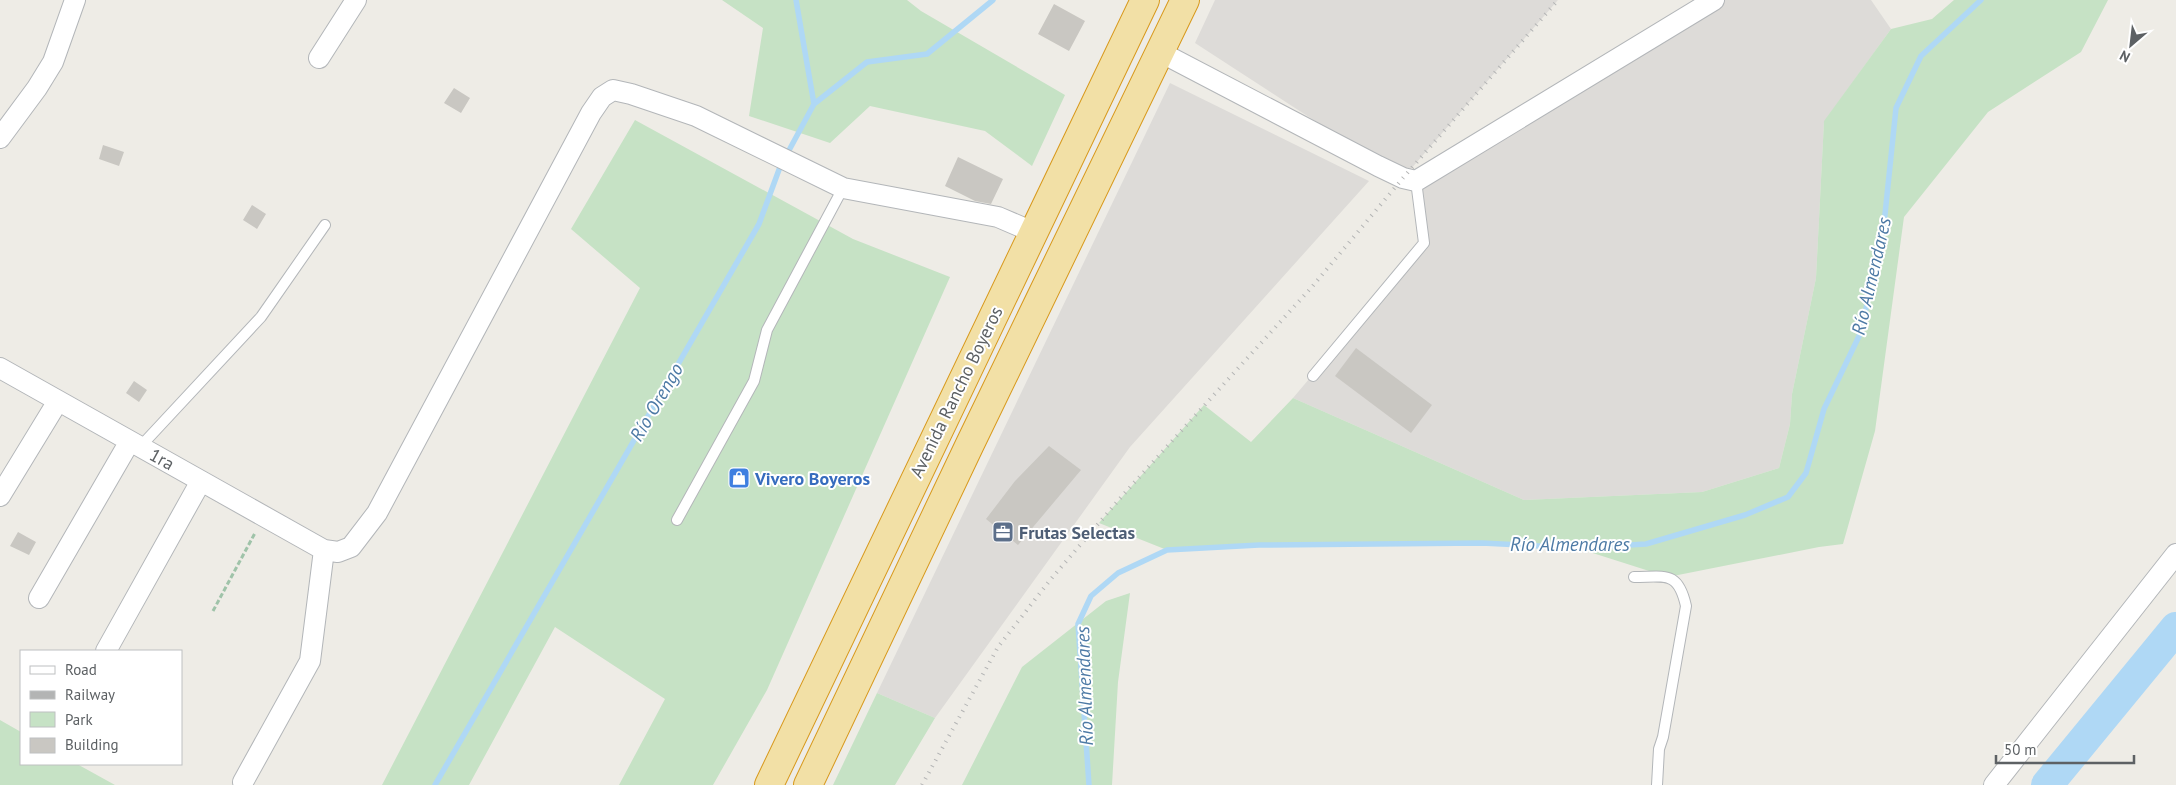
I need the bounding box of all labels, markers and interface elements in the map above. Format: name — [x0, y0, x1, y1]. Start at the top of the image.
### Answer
north arrow — [2106, 20, 2156, 70]
text: N — [2117, 46, 2133, 67]
water label: Río Almendares — [1846, 215, 1896, 337]
street label: Avenida Rancho Boyeros — [904, 302, 1008, 482]
water label: Río Orengo — [624, 359, 688, 445]
street label: 1ra — [146, 443, 178, 475]
shop icon: Vivero Boyeros — [727, 466, 751, 490]
place label: Vivero Boyeros — [754, 467, 871, 490]
office icon: Frutas Selectas — [991, 520, 1015, 544]
place label: Frutas Selectas — [1019, 521, 1136, 544]
water label: Río Almendares — [1510, 532, 1630, 556]
water label: Río Almendares — [1070, 625, 1098, 746]
legend — [20, 650, 182, 765]
text: Road — [65, 660, 97, 679]
text: Railway — [65, 685, 115, 704]
text: Park — [65, 710, 93, 729]
scale bar — [1996, 732, 2134, 764]
text: Building — [65, 735, 119, 754]
text: 50 m — [2004, 740, 2037, 759]

